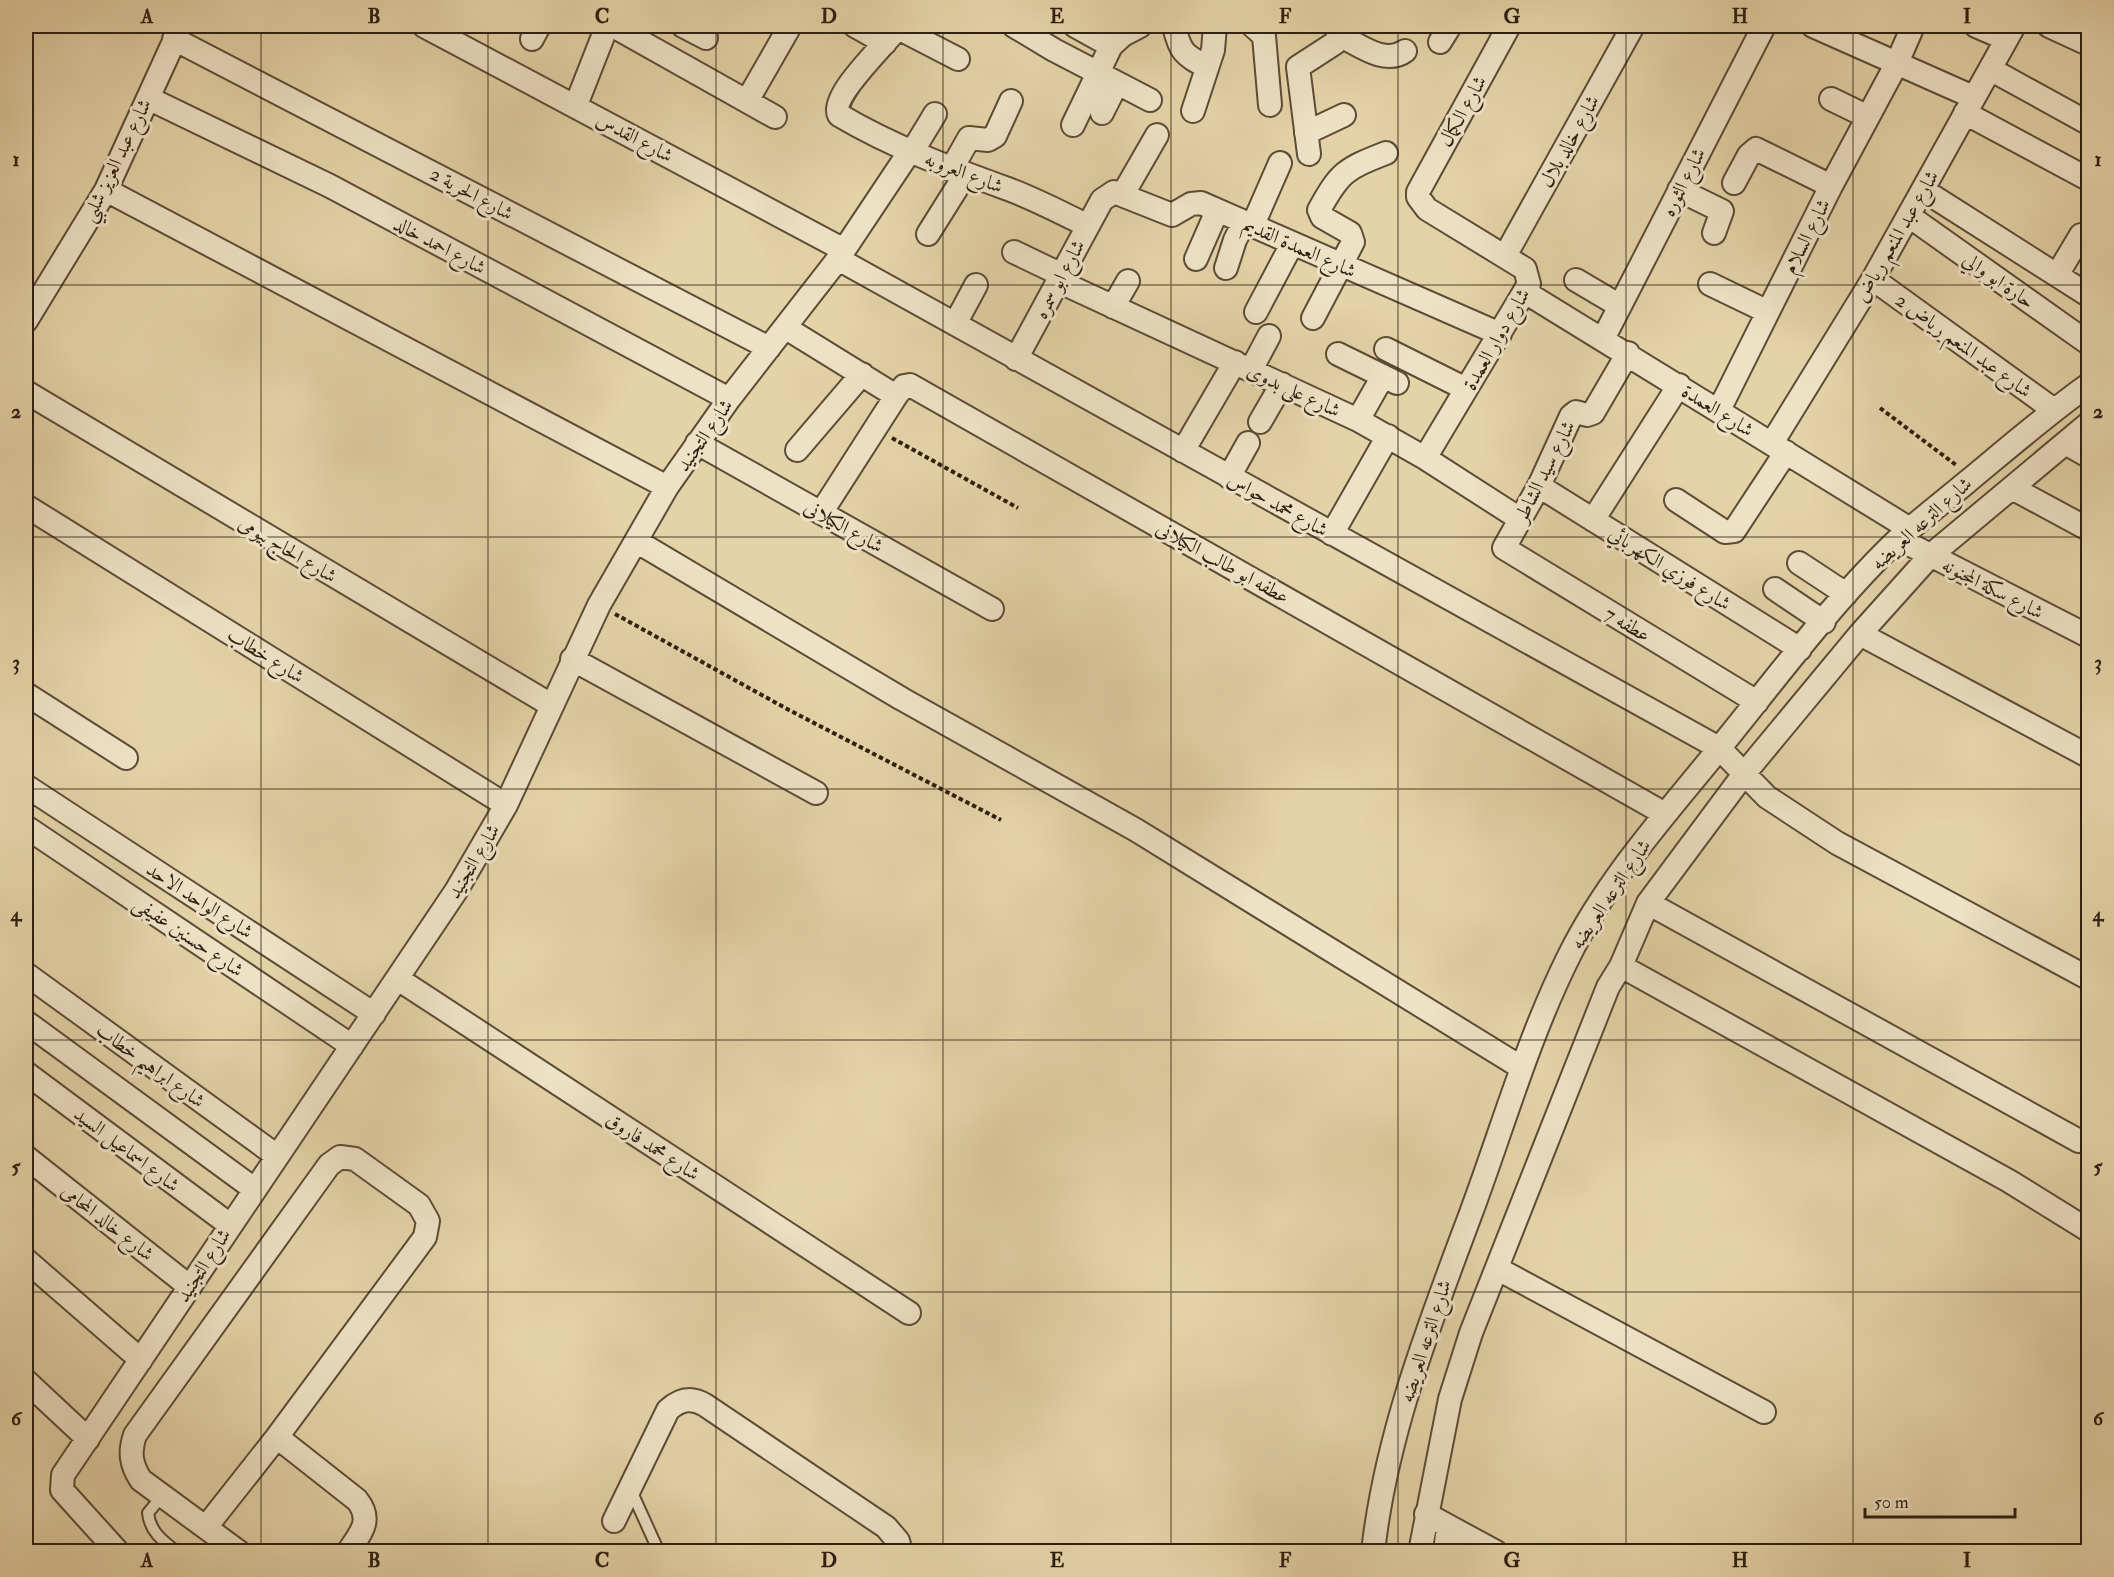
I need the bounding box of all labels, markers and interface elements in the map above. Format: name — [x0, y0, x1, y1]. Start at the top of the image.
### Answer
text: A — [140, 4, 154, 29]
text: B — [367, 4, 381, 29]
text: C — [595, 4, 609, 29]
text: D — [821, 4, 837, 29]
text: E — [1050, 4, 1065, 29]
text: F — [1279, 4, 1292, 29]
text: G — [1504, 4, 1521, 29]
text: H — [1732, 4, 1748, 29]
text: I — [1963, 4, 1971, 29]
street label: شارع الكمال — [1433, 71, 1497, 154]
street label: شارع خالد بلال — [1534, 91, 1609, 194]
street label: شارع عبد العزيز شلبي — [76, 94, 162, 229]
street label: شارع القدس — [590, 107, 678, 173]
street label: شارع الثوره — [1656, 144, 1716, 223]
street label: شارع العروبه — [919, 146, 1007, 203]
text: 1 — [12, 147, 20, 172]
text: 1 — [2094, 147, 2102, 172]
street label: شارع الحرية 2 — [423, 161, 518, 230]
street label: شارع عبد المنعم رياض — [1849, 166, 1950, 310]
street label: شارع السلام — [1777, 194, 1840, 280]
street label: شارع احمد خالد — [387, 211, 490, 285]
street label: شارع العمدة القديم — [1237, 211, 1360, 288]
street label: شارع ابو سمره — [1028, 235, 1095, 326]
street label: حارة ابو والي — [1956, 247, 2040, 317]
street label: شارع دوار العمدة — [1457, 284, 1540, 397]
street label: شارع عبد المنعم رياض 2 — [1887, 287, 2037, 408]
street label: شارع على بدوى — [1241, 358, 1345, 428]
street label: شارع العمدة — [1674, 379, 1758, 447]
street label: شارع التجنيد — [670, 394, 743, 479]
text: 2 — [11, 399, 21, 424]
text: 2 — [2093, 399, 2103, 424]
street label: شارع سيد الشاطر — [1507, 416, 1585, 530]
street label: شارع محمد حواس — [1221, 467, 1333, 547]
street label: شارع الترعه العريضه — [1866, 471, 1980, 579]
street label: شارع الكيلانى — [797, 494, 888, 563]
street label: شارع الحاج بيومى — [231, 510, 341, 593]
street label: عطفه ابو طالب الكيلانى — [1151, 515, 1294, 610]
street label: شارع فوزي الكهربائي — [1601, 521, 1736, 620]
street label: شارع سكة المجنونه — [1936, 552, 2048, 629]
street label: عطفه 7 — [1600, 601, 1655, 648]
street label: شارع خطاب — [220, 622, 309, 693]
text: 3 — [12, 650, 20, 675]
text: 3 — [2094, 650, 2102, 675]
street label: شارع التجنيد — [441, 819, 510, 906]
street label: شارع الترعه العريضه — [1564, 834, 1661, 957]
street label: شارع الواحد الاحد — [139, 857, 258, 948]
street label: شارع حسنين عفيفى — [126, 890, 249, 987]
text: 4 — [10, 902, 23, 927]
text: 4 — [2092, 902, 2105, 927]
street label: شارع ابراهيم خطاب — [87, 1017, 210, 1119]
street label: شارع اسماعيل السيد — [66, 1101, 185, 1202]
street label: شارع محمد فاروق — [598, 1107, 705, 1190]
text: 5 — [12, 1154, 22, 1179]
text: 5 — [2094, 1154, 2104, 1179]
street label: شارع خالد المحامى — [53, 1178, 159, 1270]
street label: شارع التجنيد — [170, 1224, 241, 1310]
street label: شارع الترعه العريضه — [1394, 1277, 1462, 1407]
text: 6 — [11, 1406, 23, 1431]
text: 6 — [2093, 1406, 2105, 1431]
scale bar — [1865, 1481, 2015, 1519]
text: 50 m — [1874, 1491, 1909, 1514]
text: A — [140, 1548, 154, 1573]
text: B — [367, 1548, 381, 1573]
text: C — [595, 1548, 609, 1573]
text: D — [821, 1548, 837, 1573]
text: E — [1050, 1548, 1065, 1573]
text: F — [1279, 1548, 1292, 1573]
text: G — [1504, 1548, 1521, 1573]
text: H — [1732, 1548, 1748, 1573]
text: I — [1963, 1548, 1971, 1573]

